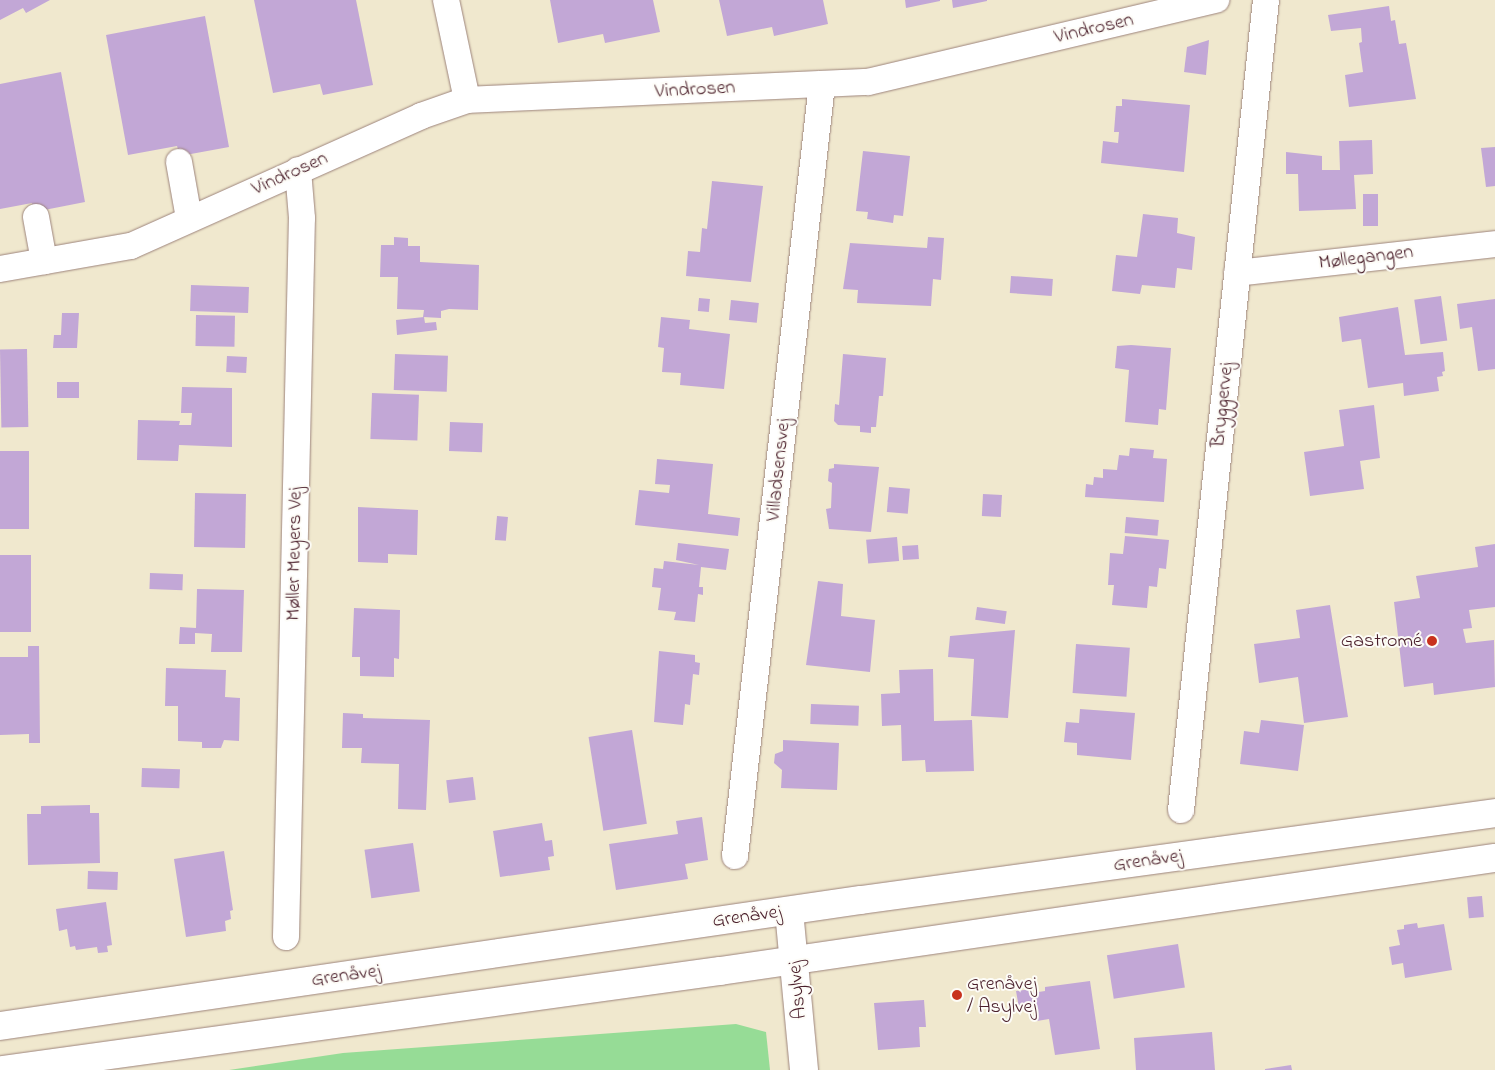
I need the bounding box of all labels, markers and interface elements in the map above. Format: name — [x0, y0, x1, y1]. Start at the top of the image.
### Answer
street label: Vindrosen — [1052, 8, 1136, 50]
street label: Vindrosen — [654, 76, 736, 104]
street label: Vindrosen — [248, 147, 332, 201]
street label: Møllegangen — [1317, 240, 1415, 276]
street label: Bryggervej — [1207, 361, 1239, 449]
street label: Villadsensvej — [762, 417, 796, 523]
street label: Møller Meyers Vej — [282, 487, 308, 621]
place label: Gastromé — [1341, 629, 1422, 653]
marker: Gastromé — [1426, 635, 1438, 647]
street label: Grenåvej — [1112, 844, 1184, 878]
street label: Grenåvej — [711, 900, 783, 934]
street label: Grenåvej — [310, 959, 382, 993]
street label: Asylvej — [784, 960, 812, 1020]
place label: Grenåvej / Asylvej — [967, 972, 1037, 1019]
marker: Grenåvej / Asylvej — [951, 989, 963, 1001]

